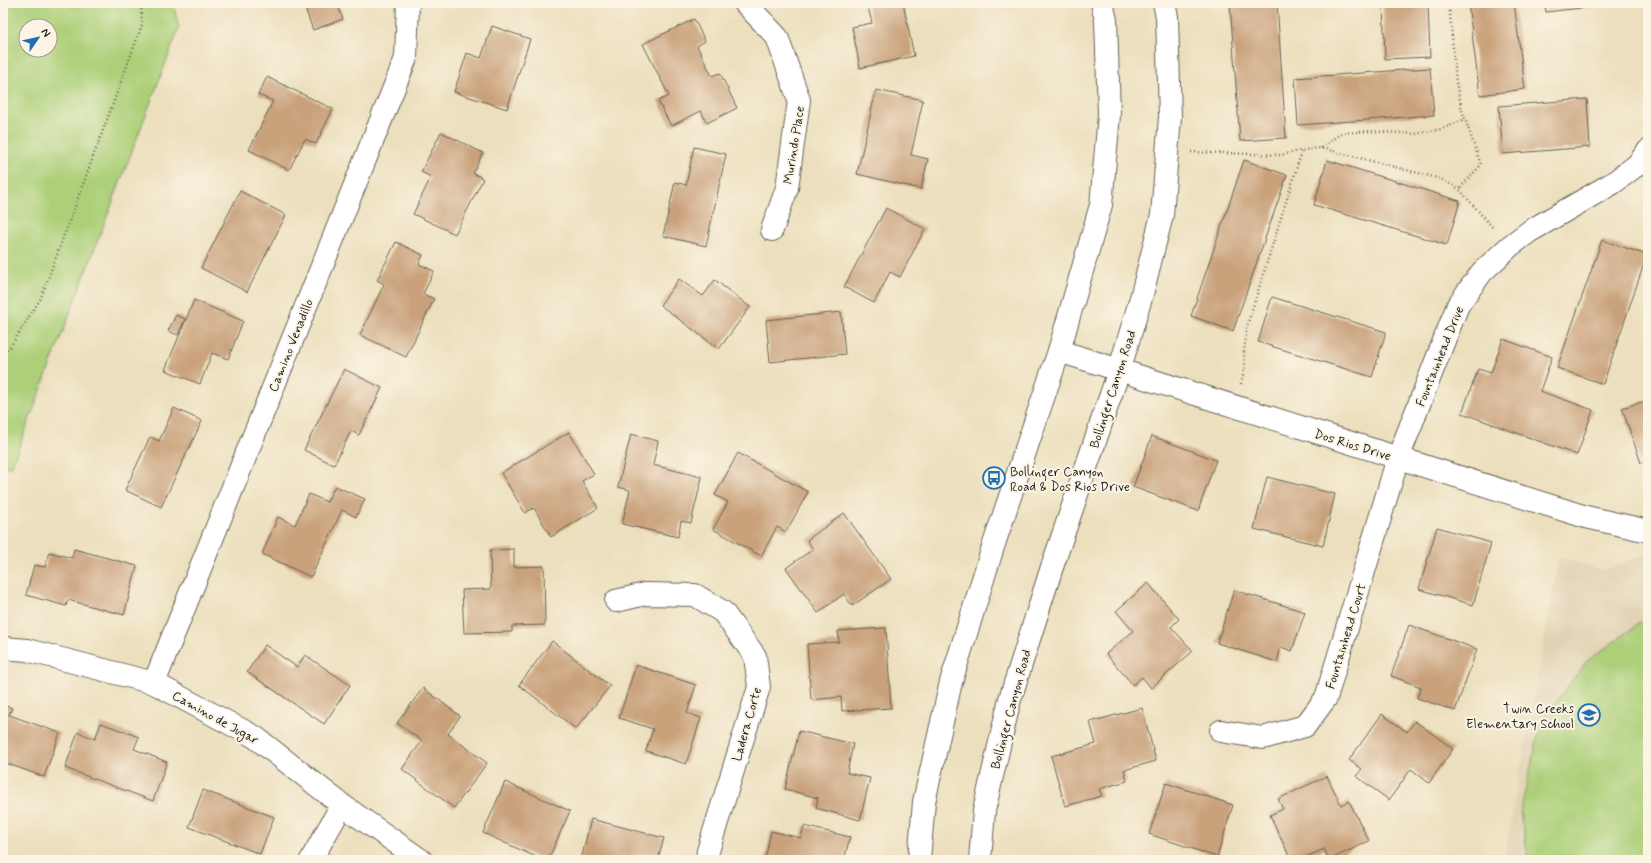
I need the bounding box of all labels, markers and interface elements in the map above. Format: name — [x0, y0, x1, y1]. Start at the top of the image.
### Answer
north arrow — [18, 18, 58, 58]
text: N — [38, 26, 53, 40]
street label: Murindo Place — [780, 105, 809, 186]
street label: Camino Venadillo — [265, 296, 318, 395]
street label: Fountainhead Drive — [1412, 304, 1468, 409]
street label: Bollinger Canyon Road — [1086, 328, 1142, 451]
street label: Dos Rios Drive — [1312, 426, 1393, 465]
place label: Bollinger Canyon Road & Dos Rios Drive — [1010, 464, 1130, 496]
bus stop icon: Bollinger Canyon Road & Dos Rios Drive — [981, 465, 1007, 491]
street label: Fountainhead Court — [1322, 582, 1371, 691]
street label: Bollinger Canyon Road — [987, 648, 1038, 772]
street label: Ladera Corte — [729, 685, 766, 763]
street label: Camino de Jugar — [168, 687, 262, 750]
place label: Twin Creeks Elementary School — [1466, 701, 1574, 733]
school or university icon: Twin Creeks Elementary School — [1576, 702, 1602, 728]

